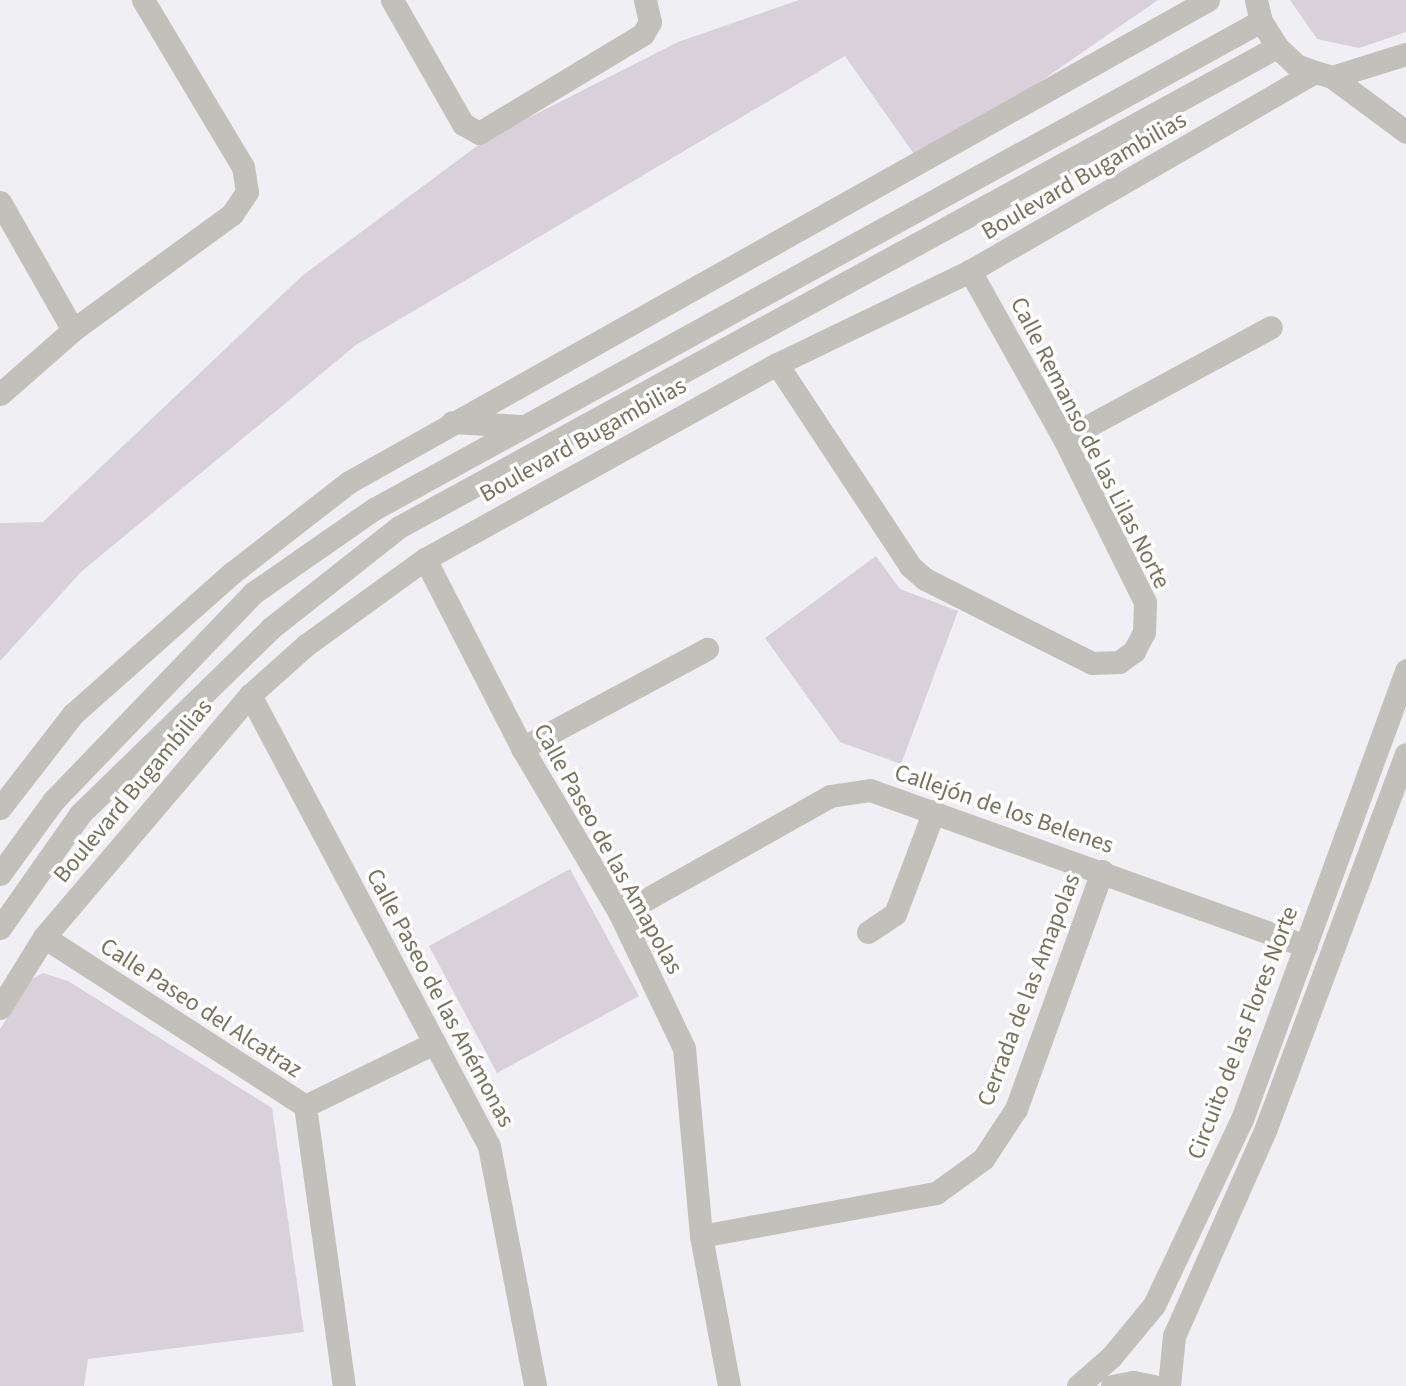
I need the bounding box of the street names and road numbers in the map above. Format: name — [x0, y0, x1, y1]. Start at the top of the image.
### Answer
street label: Boulevard Bugambilias — [977, 106, 1191, 246]
street label: Calle Remanso de las Lilas Norte — [1004, 292, 1176, 594]
street label: Boulevard Bugambilias — [475, 371, 691, 509]
street label: Boulevard Bugambilias — [48, 693, 218, 889]
street label: Calle Paseo de las Amapolas — [527, 719, 689, 979]
street label: Callejón de los Belenes — [891, 758, 1117, 860]
street label: Calle Paseo de las Anémonas — [360, 864, 520, 1132]
street label: Cerrada de las Amapolas — [971, 870, 1087, 1110]
street label: Circuito de las Flores Norte — [1181, 902, 1305, 1164]
street label: Calle Paseo del Alcatraz — [95, 932, 307, 1084]

